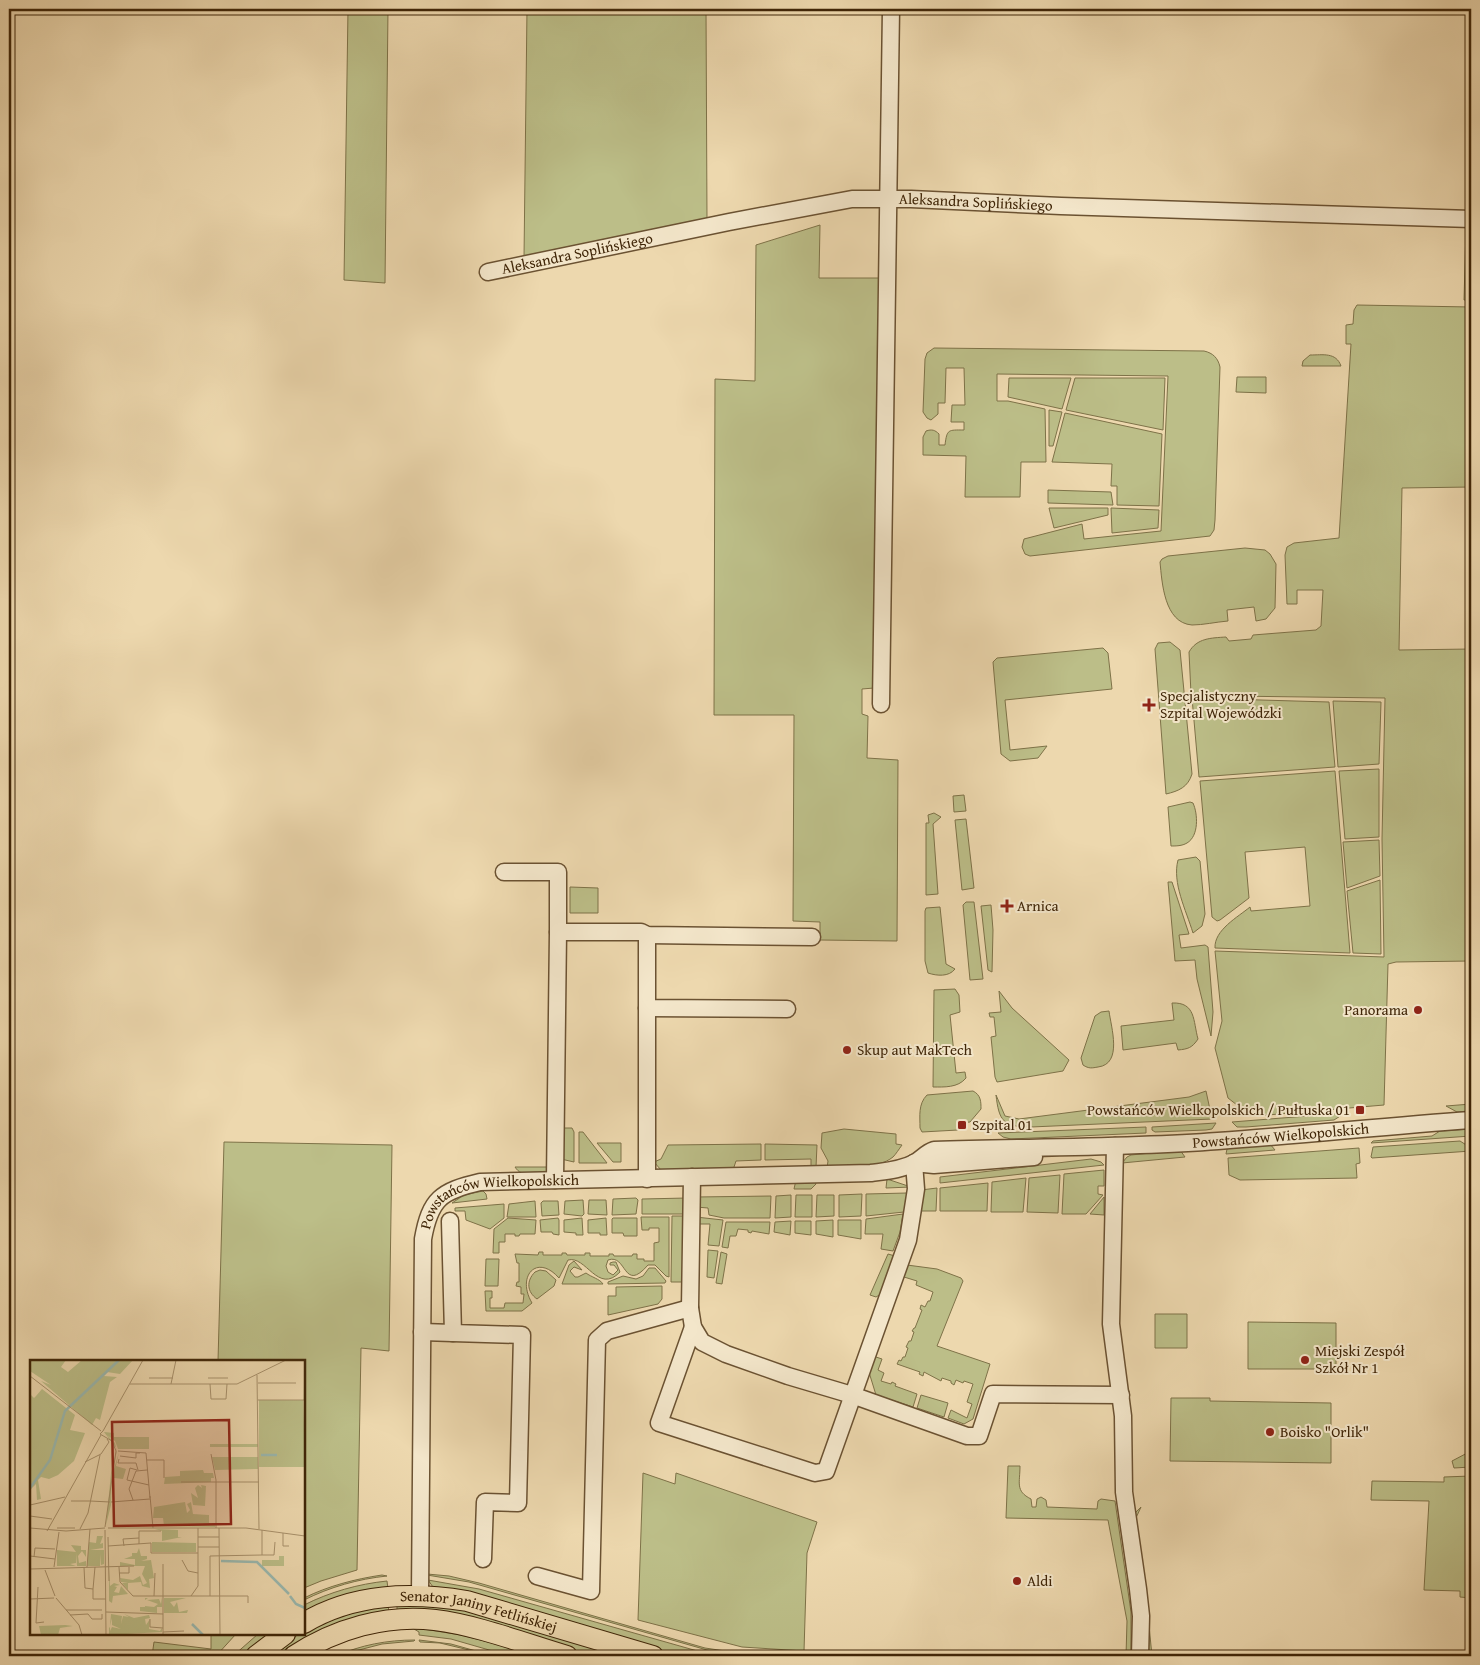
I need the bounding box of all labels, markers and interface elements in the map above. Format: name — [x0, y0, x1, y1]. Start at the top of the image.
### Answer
street label: Aleksandra Soplińskiego — [899, 188, 1053, 216]
street label: Aleksandra Soplińskiego — [500, 227, 655, 279]
place label: Specjalistyczny Szpital Wojewódzki — [1160, 685, 1282, 723]
marker: Specjalistyczny Szpital Wojewódzki — [1142, 698, 1156, 712]
place label: Arnica — [1017, 895, 1059, 916]
marker: Arnica — [1001, 900, 1013, 912]
place label: Panorama — [1344, 999, 1408, 1020]
marker: Panorama — [1412, 1004, 1424, 1016]
place label: Skup aut MakTech — [857, 1039, 973, 1060]
marker: Skup aut MakTech — [841, 1044, 853, 1056]
place label: Powstańców Wielkopolskich / Pułtuska 01 — [1087, 1099, 1350, 1120]
marker: Powstańców Wielkopolskich / Pułtuska 01 — [1354, 1104, 1366, 1116]
place label: Szpital 01 — [972, 1114, 1033, 1135]
street label: Powstańców Wielkopolskich — [1192, 1117, 1370, 1153]
marker: Szpital 01 — [956, 1119, 968, 1131]
street label: Powstańców Wielkopolskich — [414, 1169, 580, 1231]
place label: Miejski Zespół Szkół Nr 1 — [1315, 1340, 1405, 1378]
marker: Miejski Zespół Szkół Nr 1 — [1299, 1354, 1311, 1366]
inset map — [30, 1360, 305, 1635]
place label: Boisko "Orlik" — [1280, 1421, 1369, 1442]
marker: Boisko "Orlik" — [1264, 1426, 1276, 1438]
place label: Aldi — [1027, 1570, 1053, 1591]
marker: Aldi — [1011, 1575, 1023, 1587]
street label: Senator Janiny Fetlińskiej — [400, 1585, 560, 1637]

